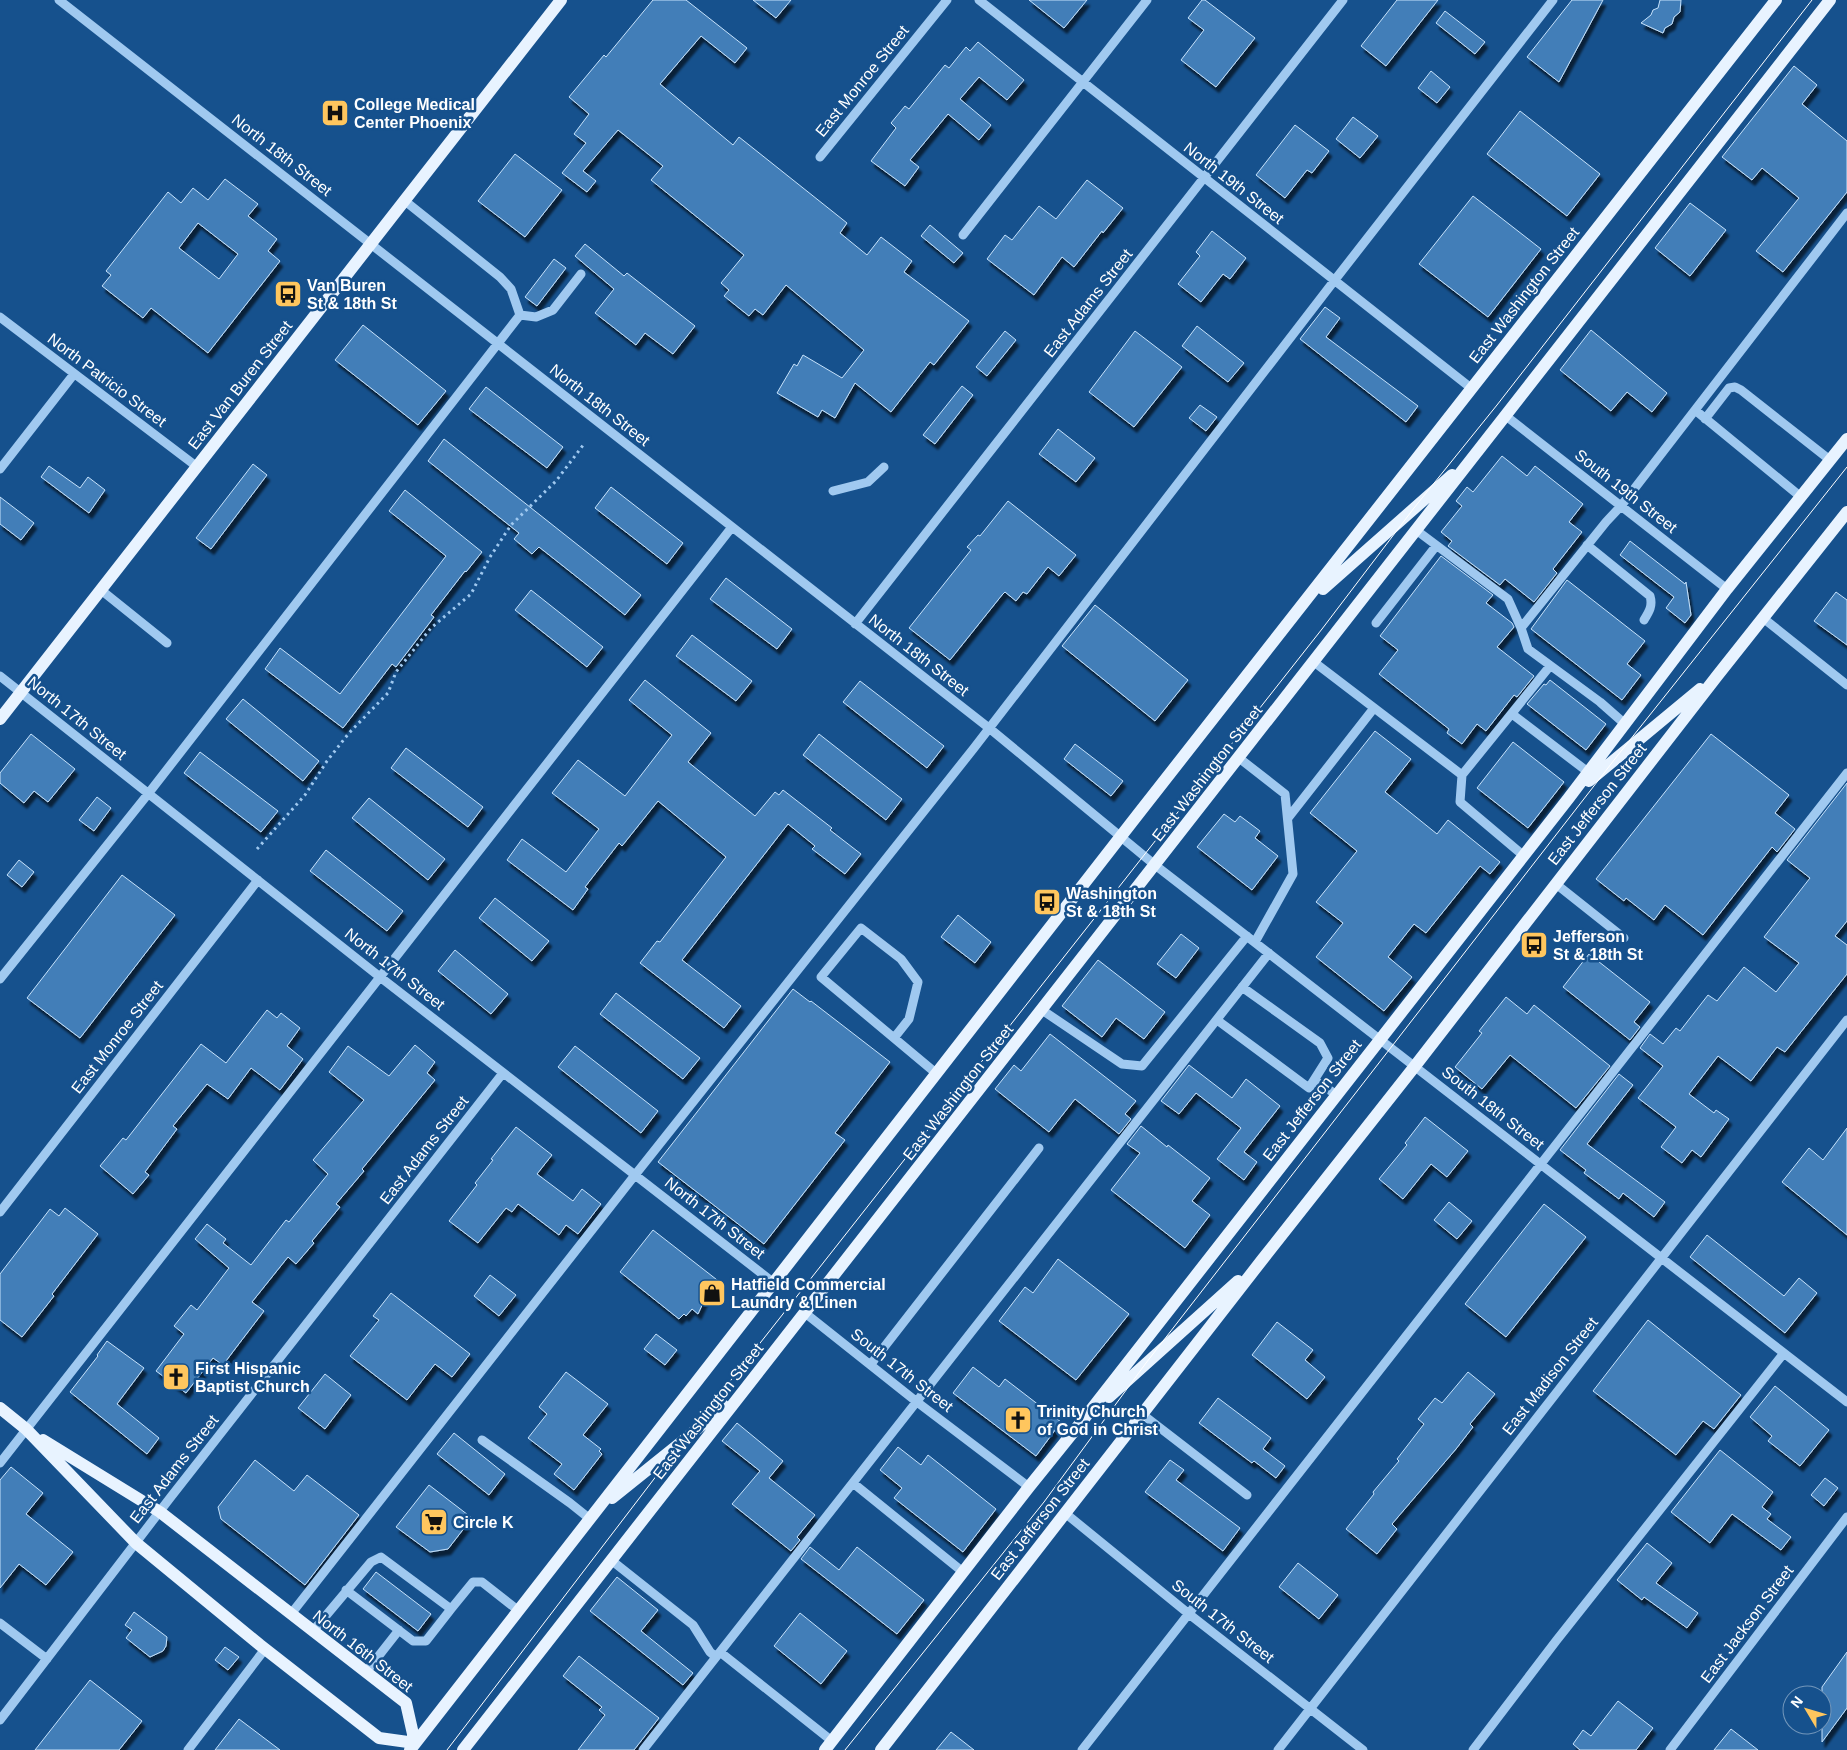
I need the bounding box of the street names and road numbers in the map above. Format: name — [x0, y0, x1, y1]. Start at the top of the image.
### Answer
street label: East Monroe Street — [812, 22, 912, 140]
street label: North 18th Street — [229, 111, 336, 200]
street label: North 19th Street — [1181, 139, 1288, 228]
street label: East Washington Street — [1466, 223, 1583, 366]
street label: East Adams Street — [1041, 245, 1136, 360]
street label: East Van Buren Street — [185, 317, 296, 452]
street label: North Patricio Street — [44, 330, 170, 430]
street label: North 18th Street — [547, 361, 654, 450]
street label: South 19th Street — [1572, 446, 1681, 536]
street label: North 18th Street — [866, 611, 973, 700]
street label: North 17th Street — [24, 673, 130, 763]
street label: East Washington Street — [1149, 701, 1266, 844]
street label: East Jefferson Street — [1544, 740, 1650, 868]
street label: North 17th Street — [342, 925, 449, 1014]
street label: East Monroe Street — [68, 977, 166, 1097]
street label: East Washington Street — [900, 1020, 1017, 1163]
street label: East Jefferson Street — [1259, 1036, 1365, 1164]
street label: South 18th Street — [1439, 1063, 1548, 1153]
street label: East Adams Street — [377, 1092, 472, 1207]
street label: North 17th Street — [662, 1174, 769, 1263]
street label: East Madison Street — [1499, 1314, 1601, 1438]
street label: South 17th Street — [848, 1325, 957, 1415]
street label: East Washington Street — [650, 1339, 767, 1482]
street label: East Adams Street — [127, 1411, 222, 1526]
street label: East Jefferson Street — [987, 1455, 1093, 1583]
street label: East Jackson Street — [1697, 1562, 1797, 1686]
street label: South 17th Street — [1169, 1576, 1278, 1666]
street label: North 16th Street — [310, 1607, 417, 1696]

